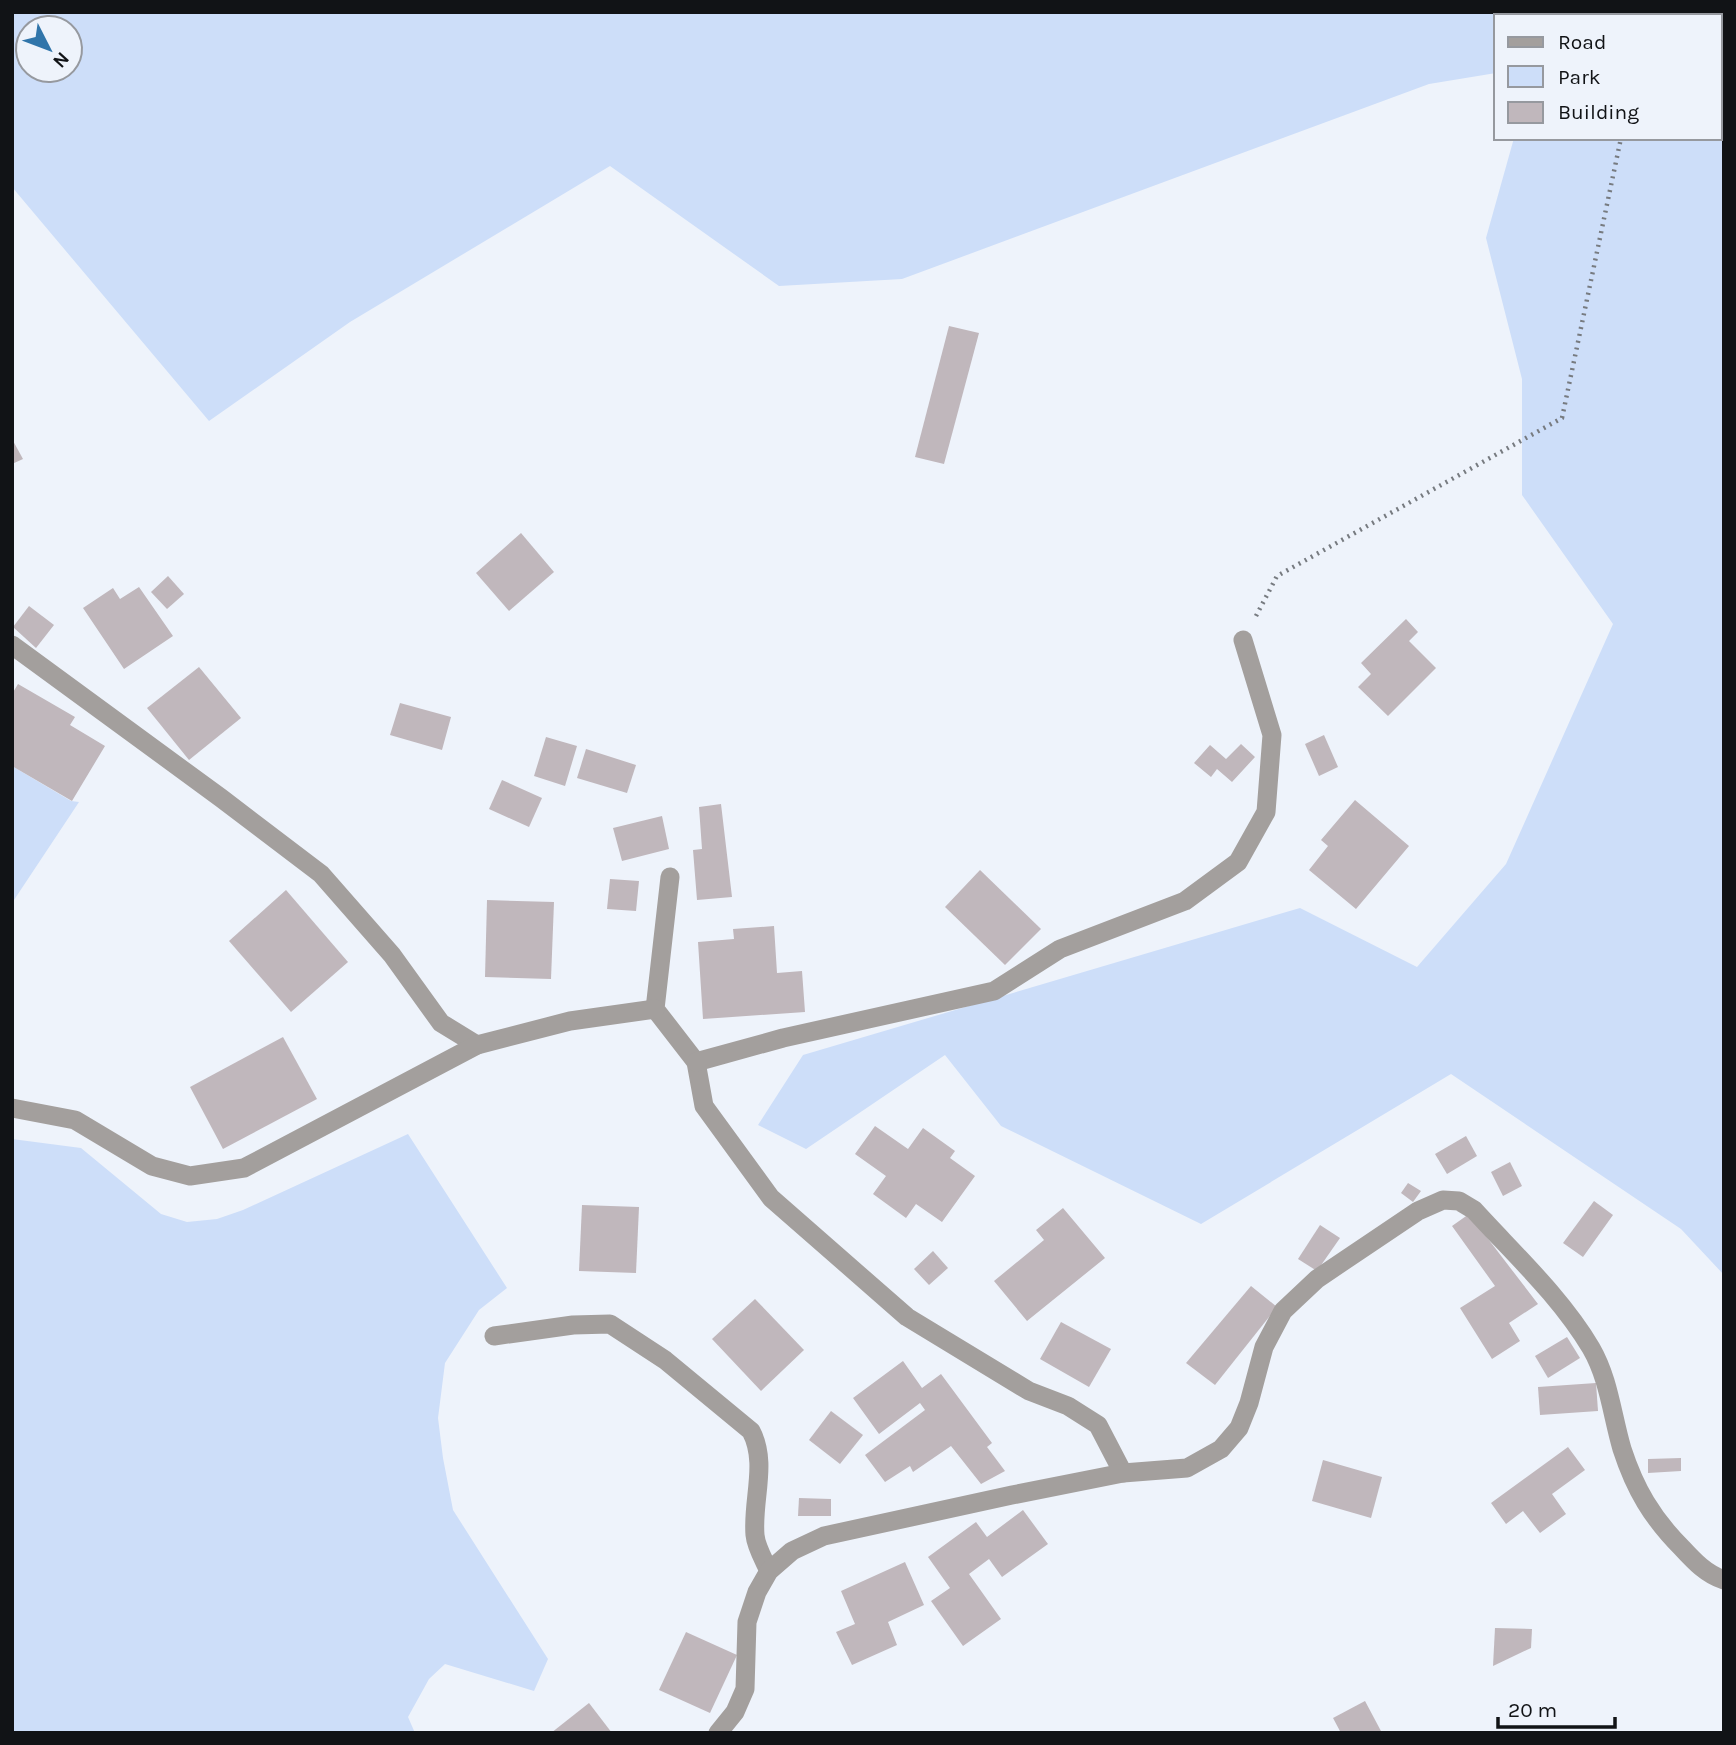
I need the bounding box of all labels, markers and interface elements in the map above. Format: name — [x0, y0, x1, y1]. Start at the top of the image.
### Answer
north arrow — [14, 14, 84, 84]
legend — [1494, 14, 1722, 140]
text: Road — [1558, 30, 1606, 54]
text: N — [48, 47, 74, 72]
text: Park — [1558, 65, 1601, 89]
text: Building — [1558, 100, 1639, 124]
scale bar — [1498, 1686, 1615, 1730]
text: 20 m — [1508, 1698, 1557, 1722]

